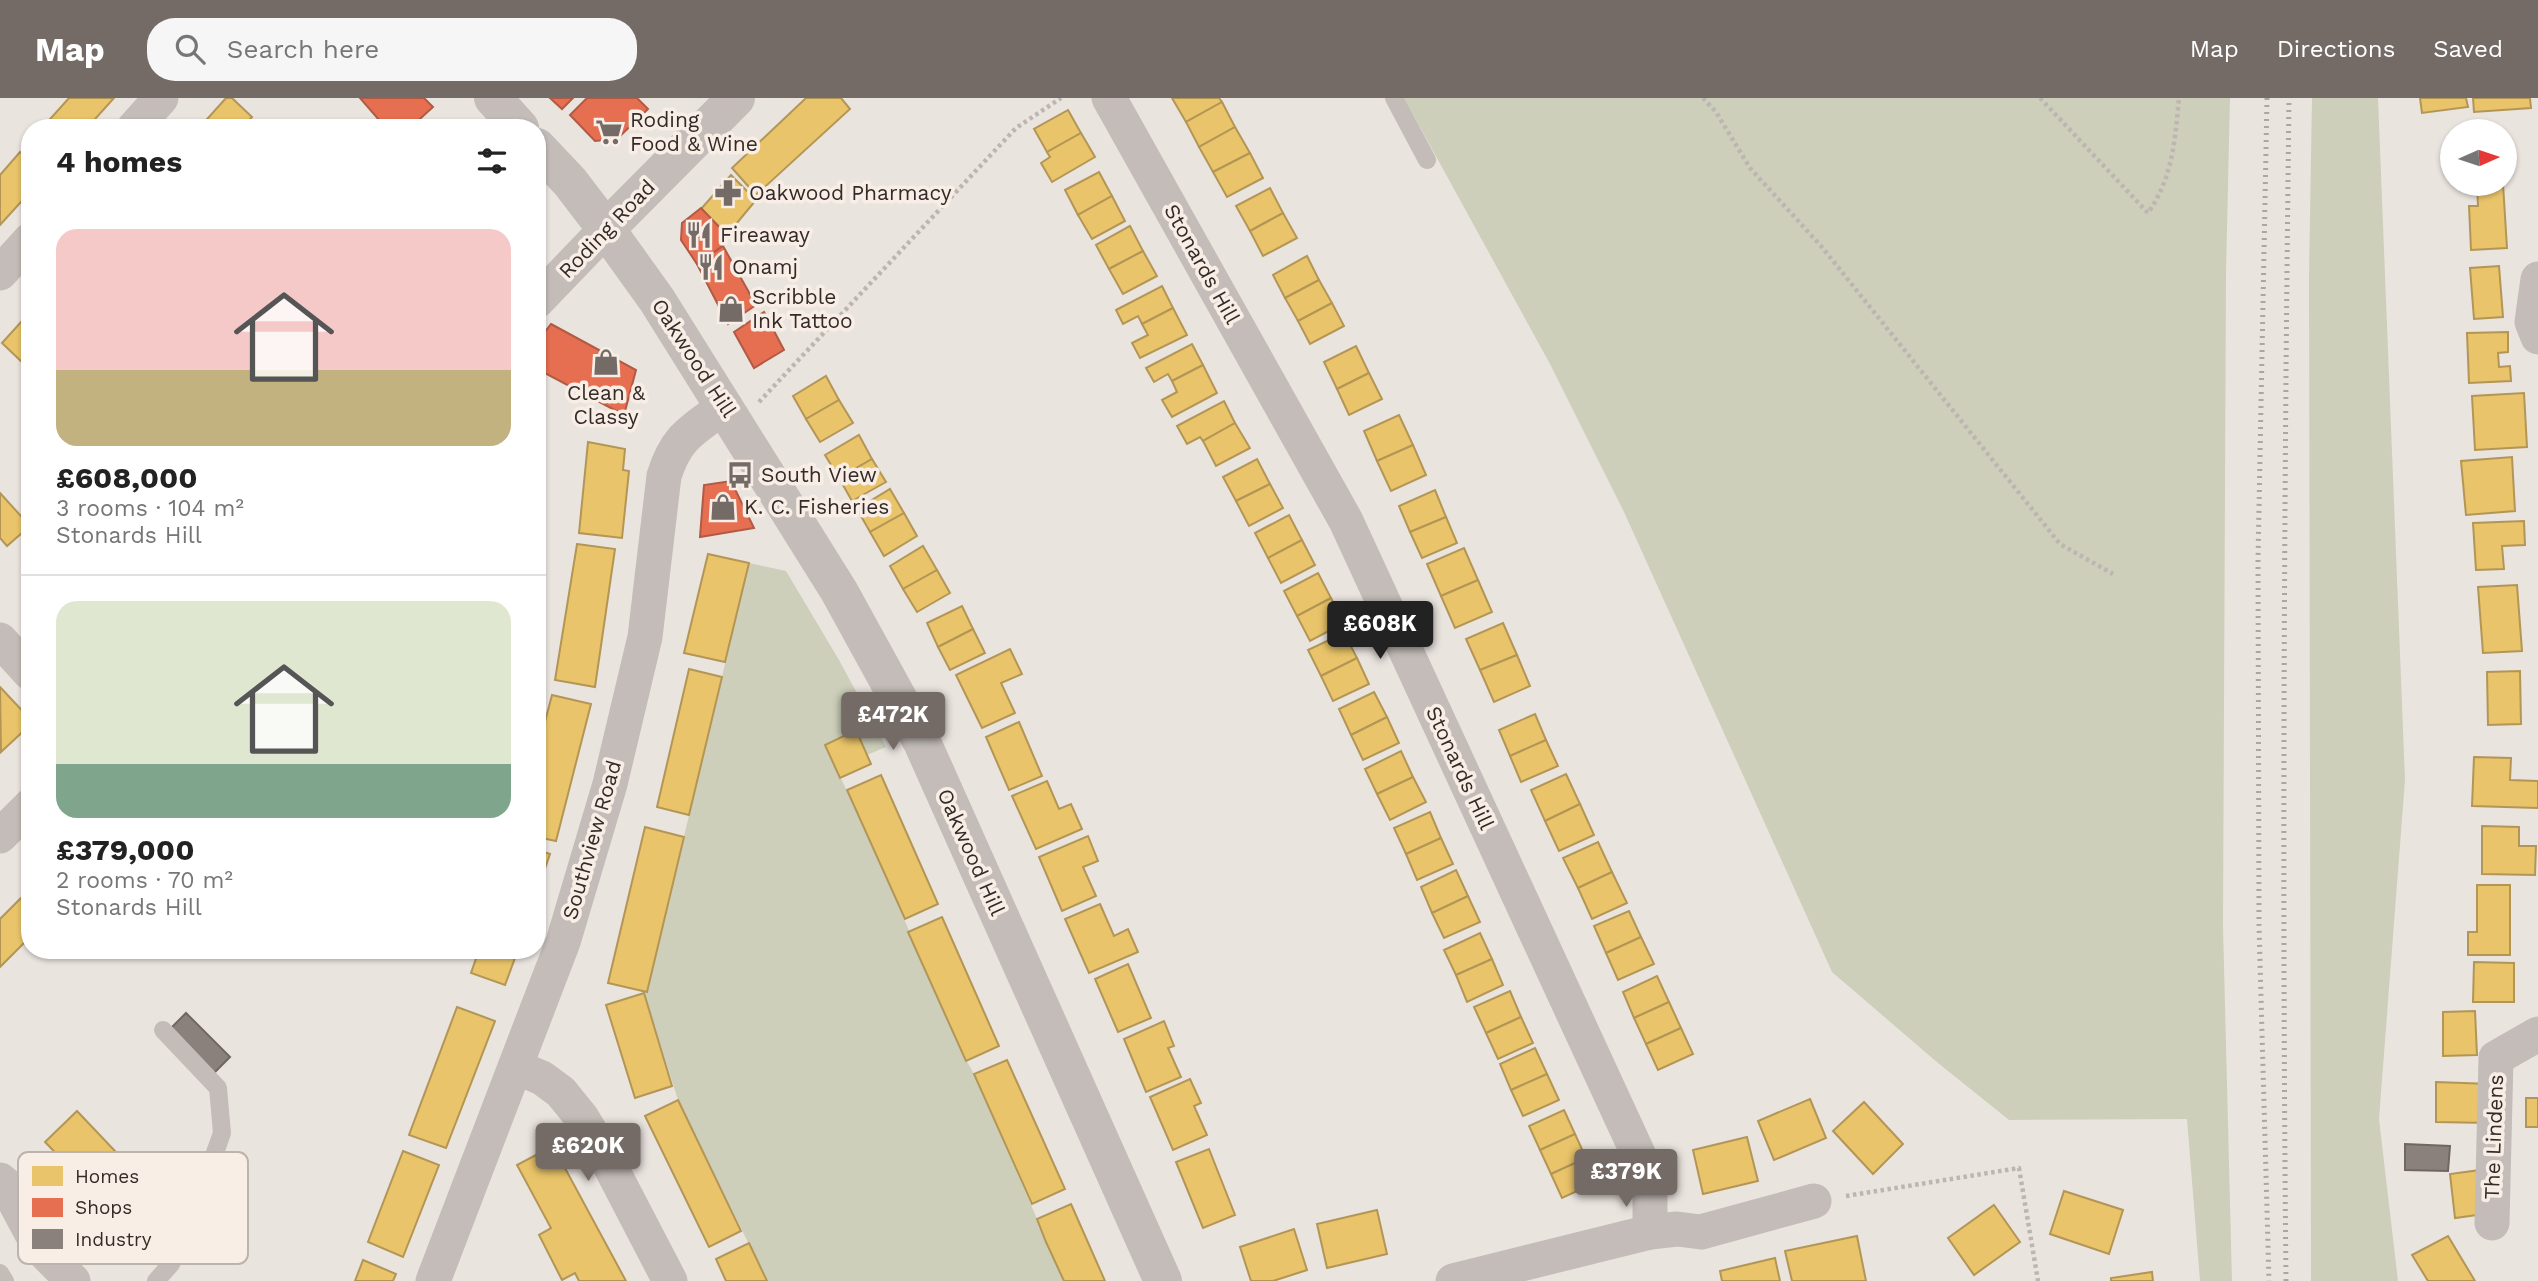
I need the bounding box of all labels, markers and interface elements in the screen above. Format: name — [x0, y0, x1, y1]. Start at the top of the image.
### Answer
search box — [147, 18, 637, 81]
text: Map — [35, 30, 105, 69]
icon: search — [171, 30, 209, 68]
text: Search here — [227, 34, 379, 64]
text: Map — [2190, 35, 2239, 63]
text: Directions — [2277, 35, 2395, 63]
text: Saved — [2433, 35, 2503, 63]
place label: Roding Food & Wine — [630, 107, 758, 156]
supermarket icon: Roding Food & Wine — [594, 117, 624, 147]
north arrow — [2440, 119, 2516, 196]
map controls — [2440, 119, 2517, 196]
icon: filters — [473, 142, 511, 180]
text: 4 homes — [56, 144, 182, 179]
street label: Roding Road — [553, 174, 660, 283]
pharmacy icon: Oakwood Pharmacy — [713, 178, 743, 208]
place label: Oakwood Pharmacy — [749, 180, 952, 205]
street label: Stonards Hill — [1159, 199, 1246, 329]
restaurant icon: Fireaway — [684, 220, 714, 250]
place label: Fireaway — [720, 222, 810, 247]
restaurant icon: Onamj — [696, 252, 726, 282]
place label: Onamj — [732, 254, 798, 279]
icon: home — [221, 274, 347, 400]
place label: Scribble Ink Tattoo — [752, 284, 853, 333]
street label: Oakwood Hill — [647, 294, 742, 422]
shop icon: Scribble Ink Tattoo — [716, 294, 746, 324]
shop icon: Clean & Classy — [591, 347, 621, 377]
place label: Clean & Classy — [567, 380, 646, 429]
text: £608,000 — [56, 460, 198, 495]
bus stop icon: South View — [725, 460, 755, 490]
place label: South View — [761, 462, 877, 487]
shop icon: K. C. Fisheries — [708, 492, 738, 522]
place label: K. C. Fisheries — [744, 494, 889, 519]
text: 3 rooms · 104 m² — [56, 495, 244, 522]
text: Stonards Hill — [56, 522, 202, 549]
pin: £608K — [1331, 602, 1429, 661]
text: £608K — [1343, 610, 1417, 637]
icon: home — [221, 646, 347, 772]
pin: £472K — [844, 692, 942, 752]
text: £472K — [857, 701, 929, 728]
street label: Stonards Hill — [1421, 702, 1500, 834]
street label: Southview Road — [557, 757, 626, 922]
street label: Oakwood Hill — [932, 785, 1011, 920]
text: £379,000 — [56, 832, 195, 867]
text: 2 rooms · 70 m² — [56, 867, 233, 894]
text: Stonards Hill — [56, 894, 202, 921]
street label: The Lindens — [2479, 1074, 2508, 1200]
pin: £620K — [539, 1124, 637, 1183]
text: £620K — [552, 1132, 624, 1159]
pin: £379K — [1577, 1150, 1675, 1209]
legend — [18, 1152, 248, 1264]
text: £379K — [1590, 1158, 1662, 1185]
text: Homes — [75, 1165, 139, 1188]
text: Shops — [75, 1196, 132, 1219]
text: Industry — [75, 1228, 152, 1251]

